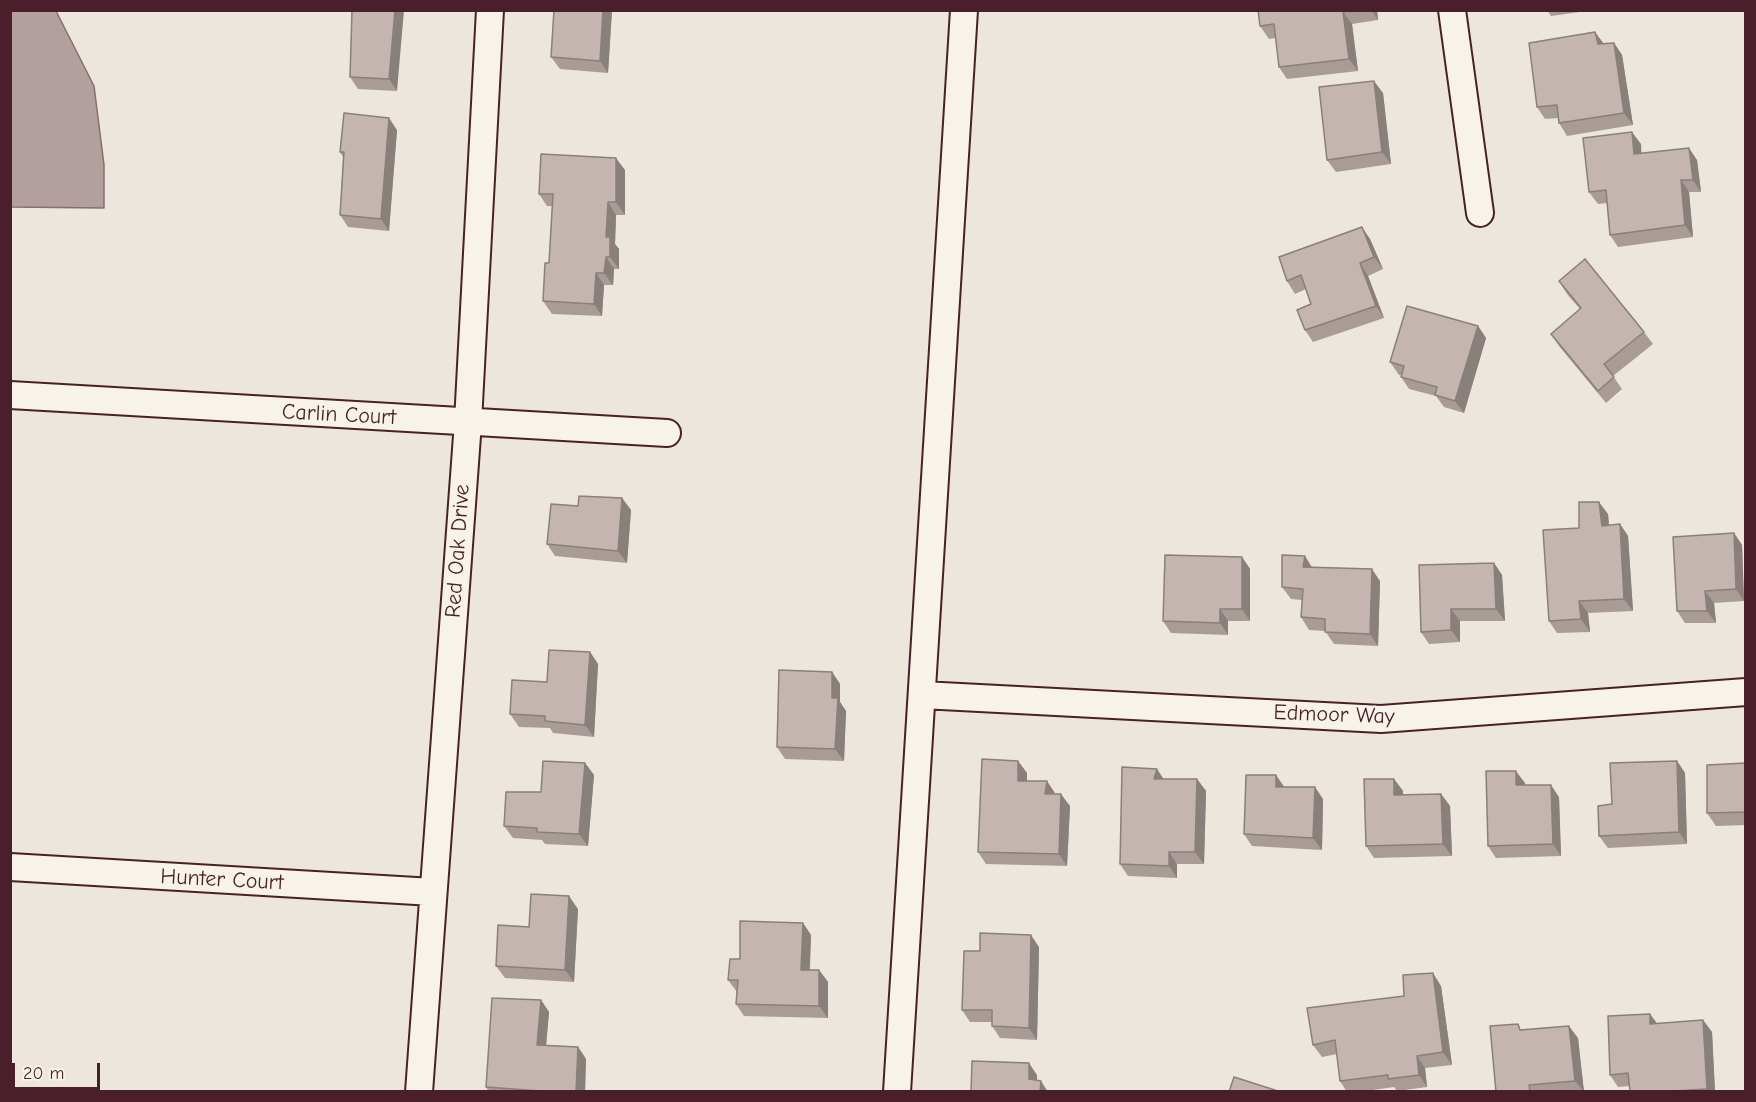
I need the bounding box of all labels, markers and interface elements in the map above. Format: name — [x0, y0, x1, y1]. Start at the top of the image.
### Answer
street label: Carlin Court — [281, 399, 397, 431]
street label: Red Oak Drive — [440, 483, 476, 619]
street label: Edmoor Way — [1273, 700, 1395, 730]
street label: Hunter Court — [160, 864, 284, 896]
scale bar — [15, 1051, 104, 1089]
text: 20 m — [23, 1063, 64, 1084]

